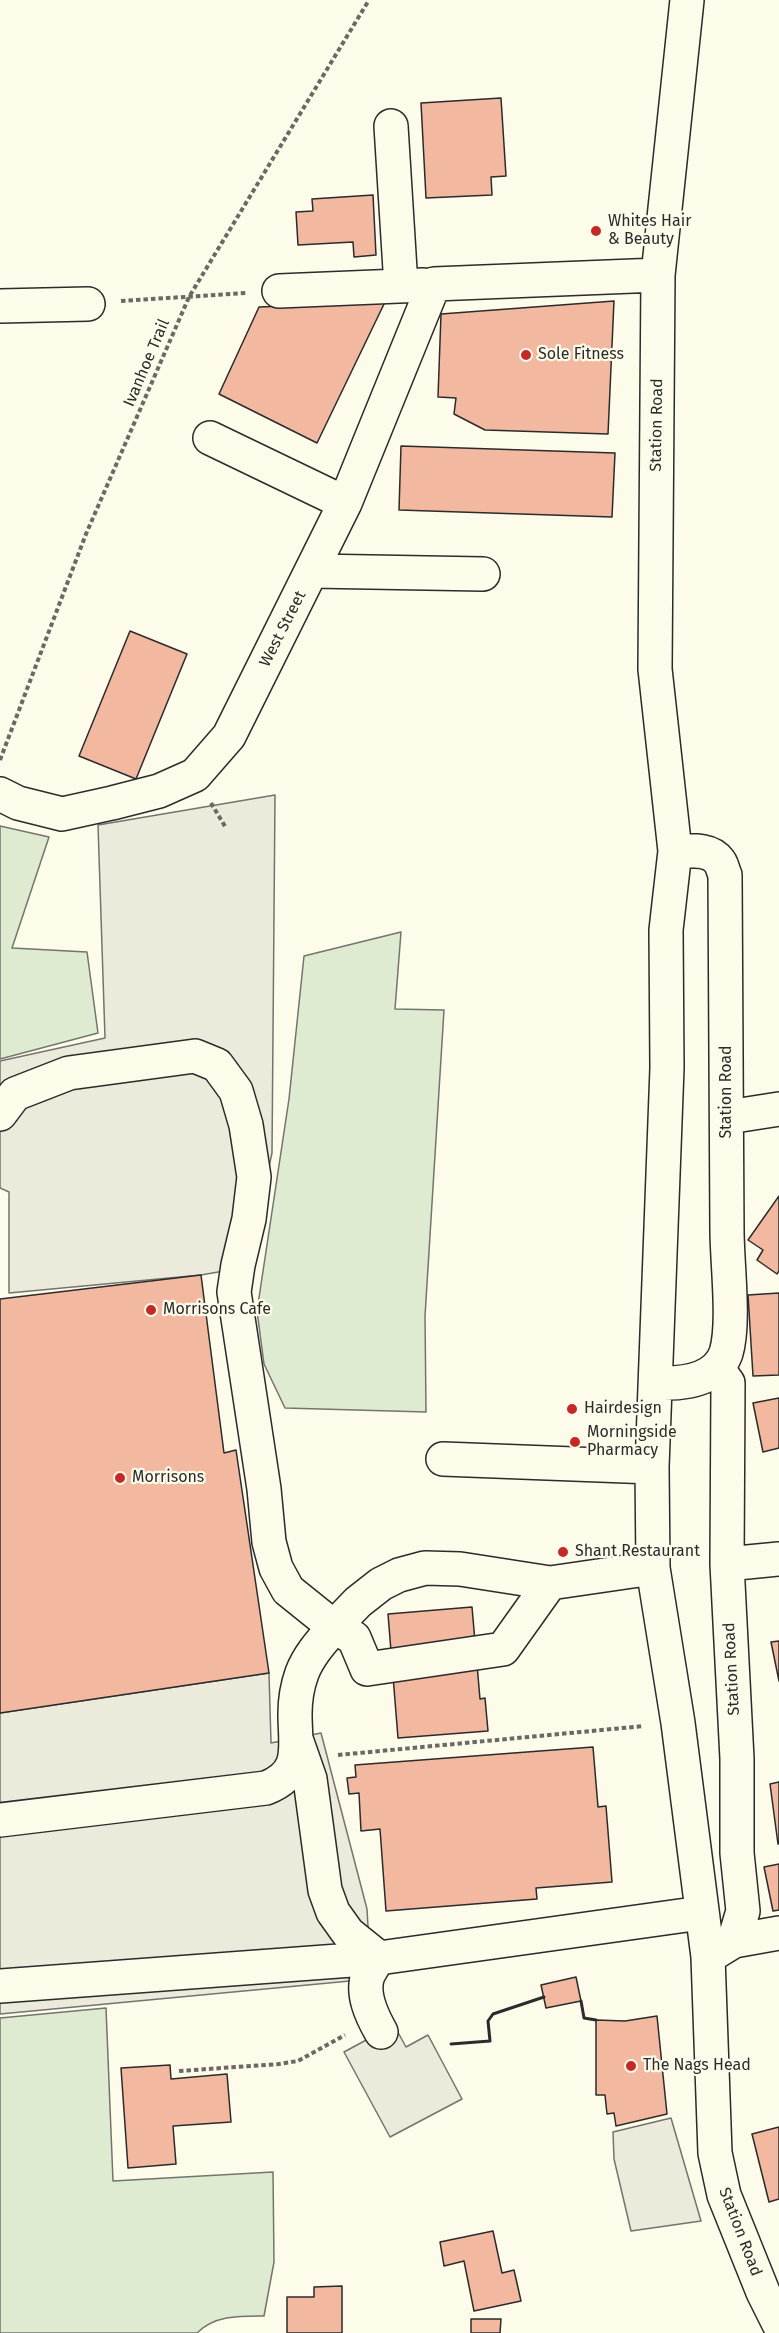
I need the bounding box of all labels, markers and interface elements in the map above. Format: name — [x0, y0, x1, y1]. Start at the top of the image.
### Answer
place label: Whites Hair & Beauty — [608, 212, 691, 250]
marker: Whites Hair & Beauty — [589, 224, 603, 238]
street label: Ivanhoe Trail — [120, 316, 174, 410]
place label: Sole Fitness — [538, 345, 624, 365]
marker: Sole Fitness — [519, 348, 533, 362]
street label: Station Road — [647, 378, 667, 472]
street label: West Street — [256, 588, 310, 670]
street label: Station Road — [717, 1045, 737, 1139]
place label: Morrisons Cafe — [163, 1300, 271, 1320]
marker: Morrisons Cafe — [144, 1303, 158, 1317]
place label: Hairdesign — [584, 1399, 662, 1419]
marker: Hairdesign — [565, 1402, 579, 1416]
place label: Morningside Pharmacy — [587, 1423, 677, 1461]
marker: Morningside Pharmacy — [568, 1435, 582, 1449]
place label: Morrisons — [132, 1468, 204, 1488]
marker: Morrisons — [113, 1471, 127, 1485]
place label: Shant Restaurant — [575, 1542, 700, 1562]
marker: Shant Restaurant — [556, 1545, 570, 1559]
street label: Station Road — [720, 1622, 744, 1716]
place label: The Nags Head — [643, 2056, 751, 2076]
marker: The Nags Head — [624, 2059, 638, 2073]
street label: Station Road — [714, 2185, 766, 2279]

